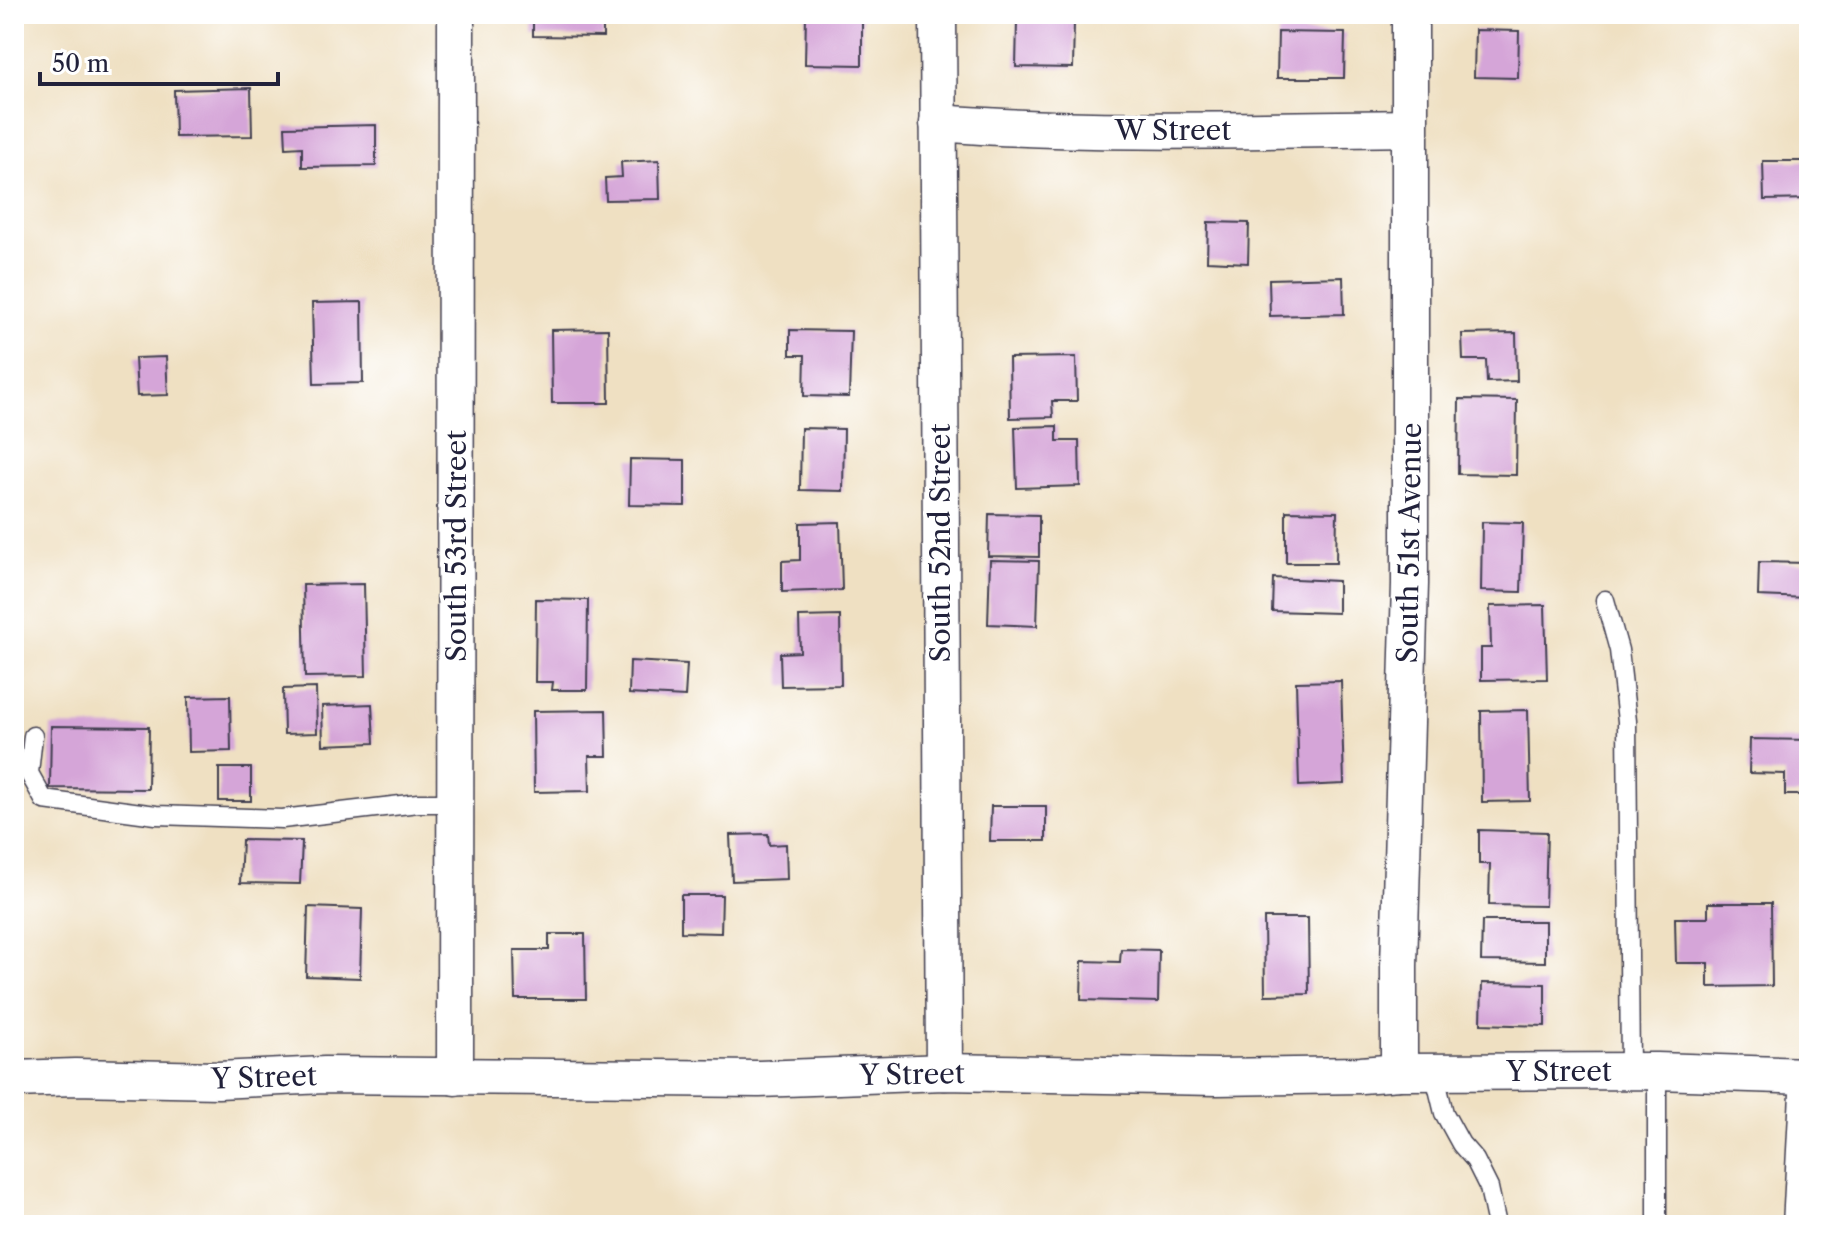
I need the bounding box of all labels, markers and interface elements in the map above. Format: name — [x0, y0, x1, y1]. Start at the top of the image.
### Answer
scale bar — [40, 36, 278, 86]
text: 50 m — [52, 49, 109, 78]
street label: W Street — [1114, 113, 1231, 147]
street label: South 51st Avenue — [1390, 422, 1428, 664]
street label: South 52nd Street — [923, 424, 957, 662]
street label: South 53rd Street — [439, 430, 473, 662]
street label: Y Street — [1505, 1054, 1612, 1088]
street label: Y Street — [858, 1056, 965, 1092]
street label: Y Street — [210, 1058, 317, 1096]

